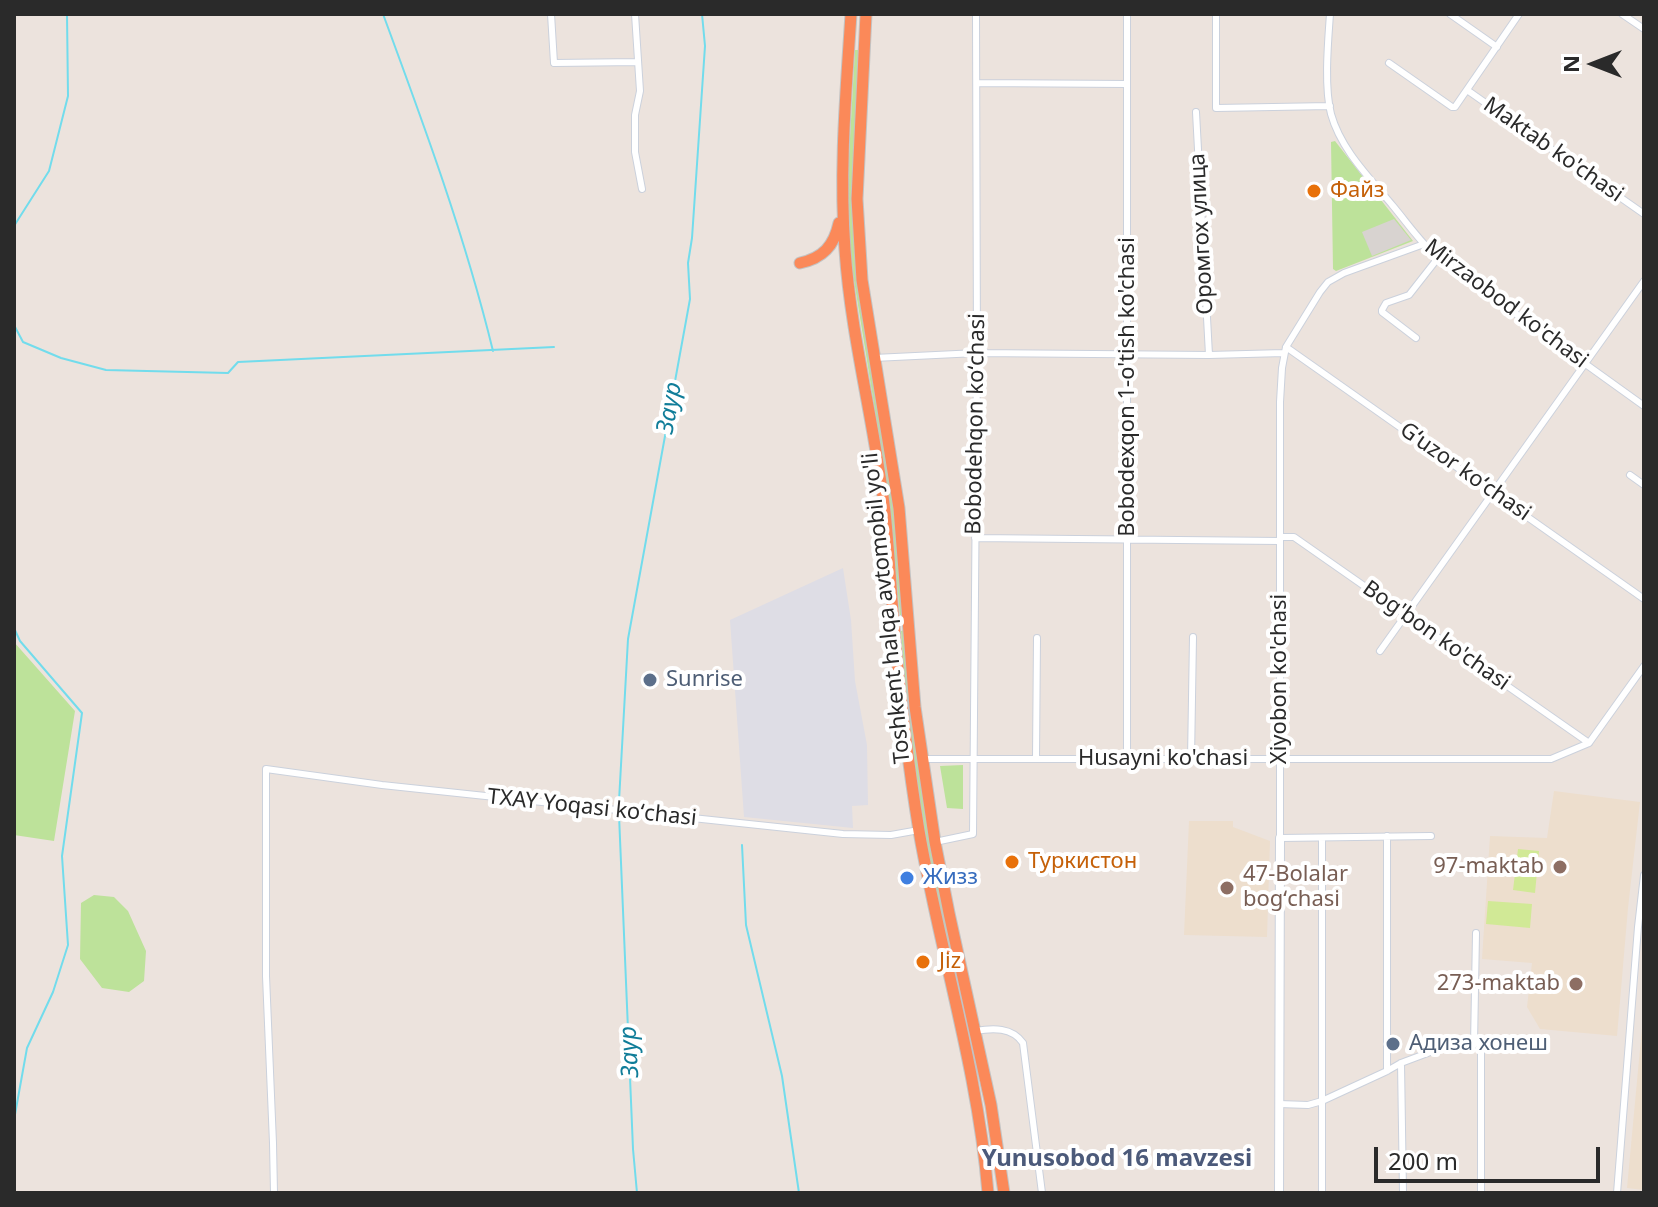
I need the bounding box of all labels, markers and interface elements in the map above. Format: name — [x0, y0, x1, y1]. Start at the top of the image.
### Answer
north arrow — [1554, 24, 1634, 104]
text: N — [1555, 55, 1585, 73]
street label: Maktab ko'chasi — [1478, 92, 1628, 208]
street label: Оромгох улица — [1185, 153, 1219, 315]
place label: Файз — [1330, 178, 1385, 204]
marker: Файз — [1305, 182, 1323, 200]
street label: Mirzaobod ko'chasi — [1419, 234, 1593, 374]
street label: Bobodexqon 1-o'tish ko'chasi — [1115, 237, 1141, 537]
street label: Bobodehqon koʻchasi — [961, 313, 991, 535]
water label: Заур — [651, 380, 689, 436]
street label: Gʻuzor koʻchasi — [1395, 417, 1535, 527]
street label: Toshkent halqa avtomobil yo'li — [858, 451, 916, 765]
street label: Bog'bon ko'chasi — [1357, 575, 1515, 697]
street label: Xiyobon ko'chasi — [1267, 594, 1293, 764]
place label: Sunrise — [666, 667, 743, 693]
marker: Sunrise — [641, 671, 659, 689]
street label: Husayni ko'chasi — [1078, 746, 1248, 772]
street label: TXAY Yoqasi koʻchasi — [486, 784, 698, 832]
place label: Туркистон — [1028, 849, 1137, 875]
marker: Туркистон — [1003, 853, 1021, 871]
place label: 97-maktab — [1433, 854, 1544, 880]
marker: 97-maktab — [1551, 858, 1569, 876]
place label: 47-Bolalar bogʻchasi — [1243, 862, 1348, 914]
place label: Жизз — [923, 865, 978, 891]
marker: Жизз — [898, 869, 916, 887]
marker: 47-Bolalar bogʻchasi — [1218, 879, 1236, 897]
place label: Jiz — [939, 949, 961, 975]
marker: Jiz — [914, 953, 932, 971]
place label: 273-maktab — [1437, 971, 1560, 997]
marker: 273-maktab — [1567, 975, 1585, 993]
water label: Заур — [614, 1026, 646, 1078]
place label: Адиза хонеш — [1409, 1031, 1548, 1057]
marker: Адиза хонеш — [1384, 1035, 1402, 1053]
scale bar — [1378, 1131, 1604, 1181]
text: 200 m — [1388, 1144, 1458, 1177]
district label: Yunusobod 16 mavzesi — [982, 1145, 1252, 1173]

